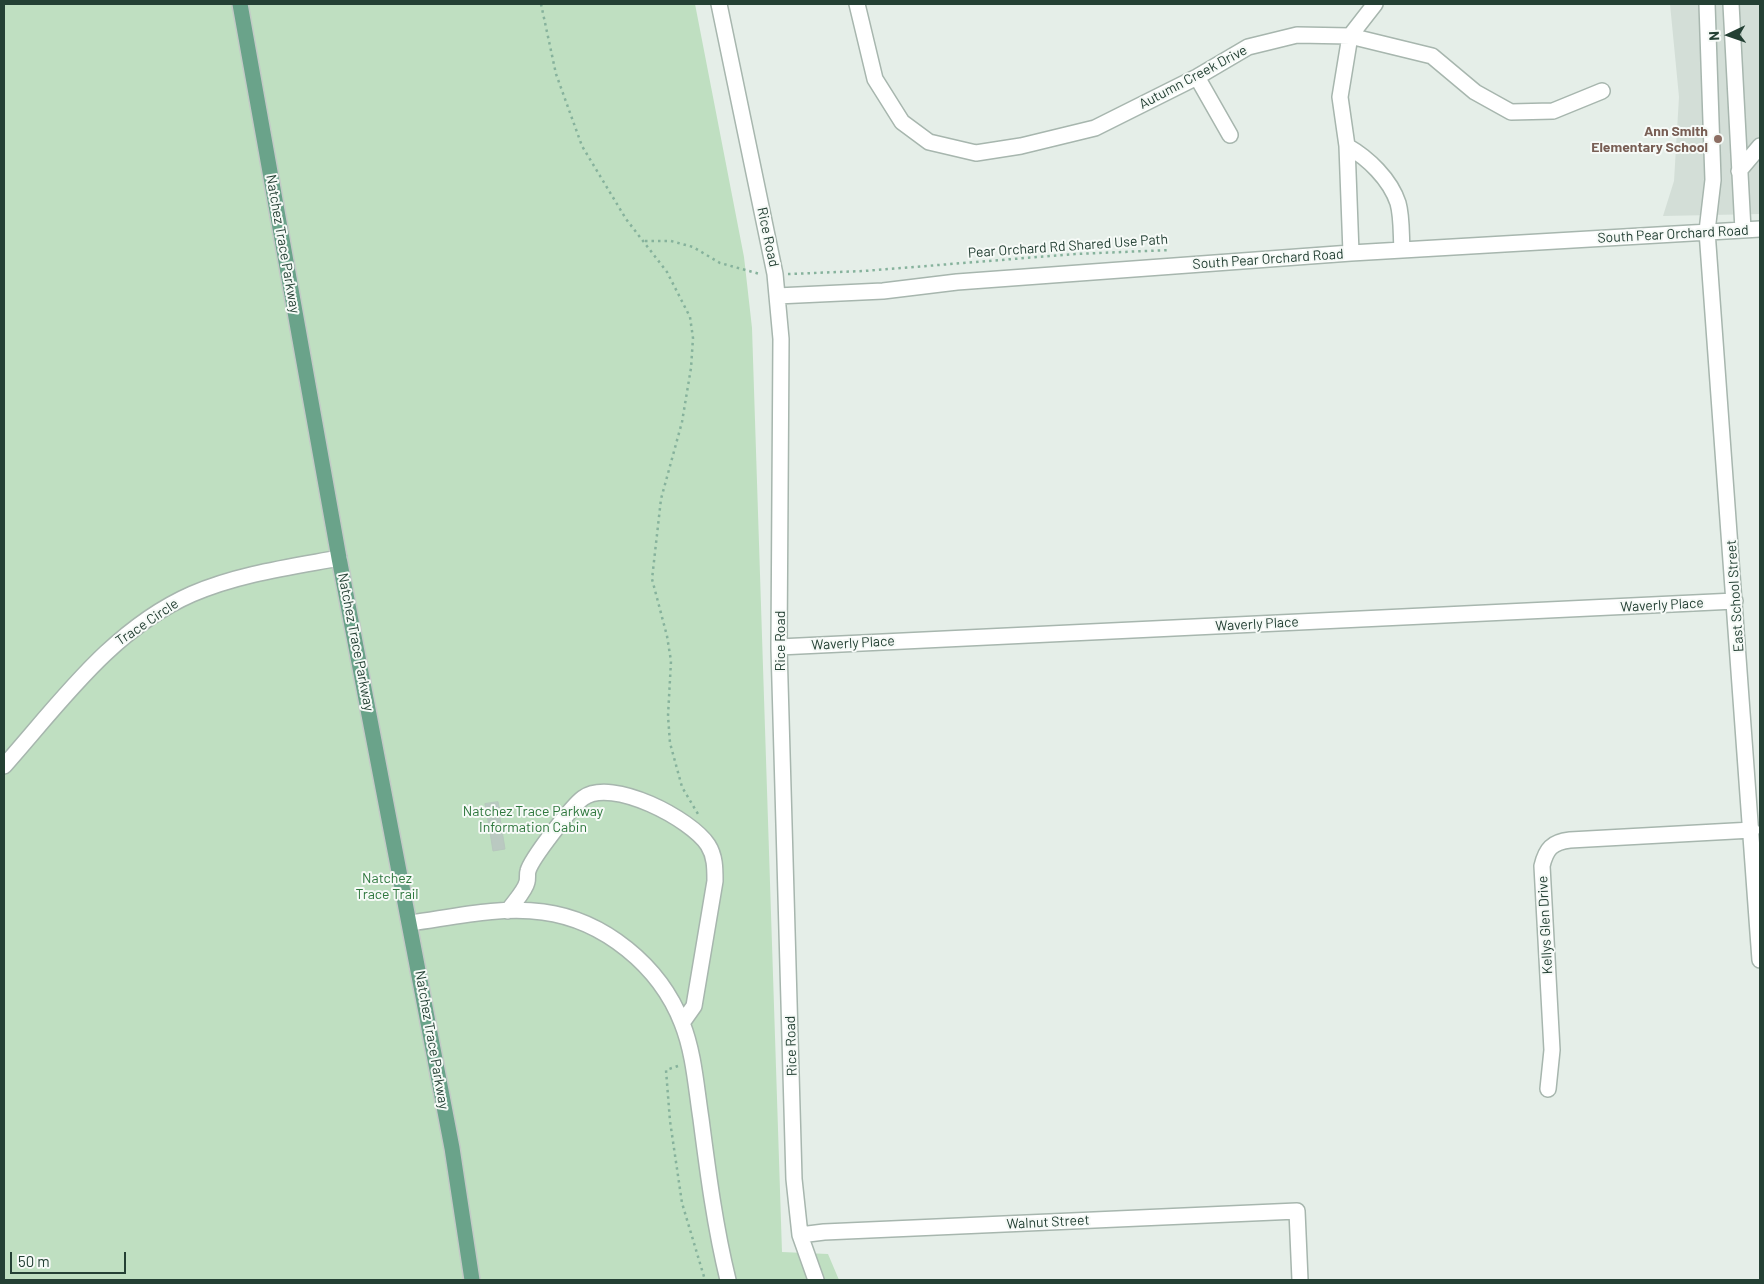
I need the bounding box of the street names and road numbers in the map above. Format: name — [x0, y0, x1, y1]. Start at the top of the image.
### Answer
street label: Autumn Creek Drive — [1136, 41, 1250, 113]
street label: Natchez Trace Parkway — [263, 173, 303, 315]
street label: Rice Road — [753, 206, 783, 268]
street label: South Pear Orchard Road — [1597, 222, 1749, 246]
street label: Pear Orchard Rd Shared Use Path — [967, 231, 1169, 261]
street label: South Pear Orchard Road — [1192, 245, 1344, 273]
street label: East School Street — [1723, 539, 1747, 653]
street label: Natchez Trace Parkway — [334, 571, 378, 713]
street label: Waverly Place — [1620, 594, 1704, 616]
street label: Trace Circle — [112, 595, 182, 649]
street label: Rice Road — [772, 611, 788, 671]
street label: Waverly Place — [1215, 613, 1299, 635]
street label: Waverly Place — [811, 632, 895, 654]
street label: Kellys Glen Drive — [1534, 875, 1556, 975]
street label: Natchez Trace Parkway — [412, 969, 452, 1111]
street label: Rice Road — [782, 1015, 800, 1077]
street label: Walnut Street — [1006, 1211, 1090, 1233]

